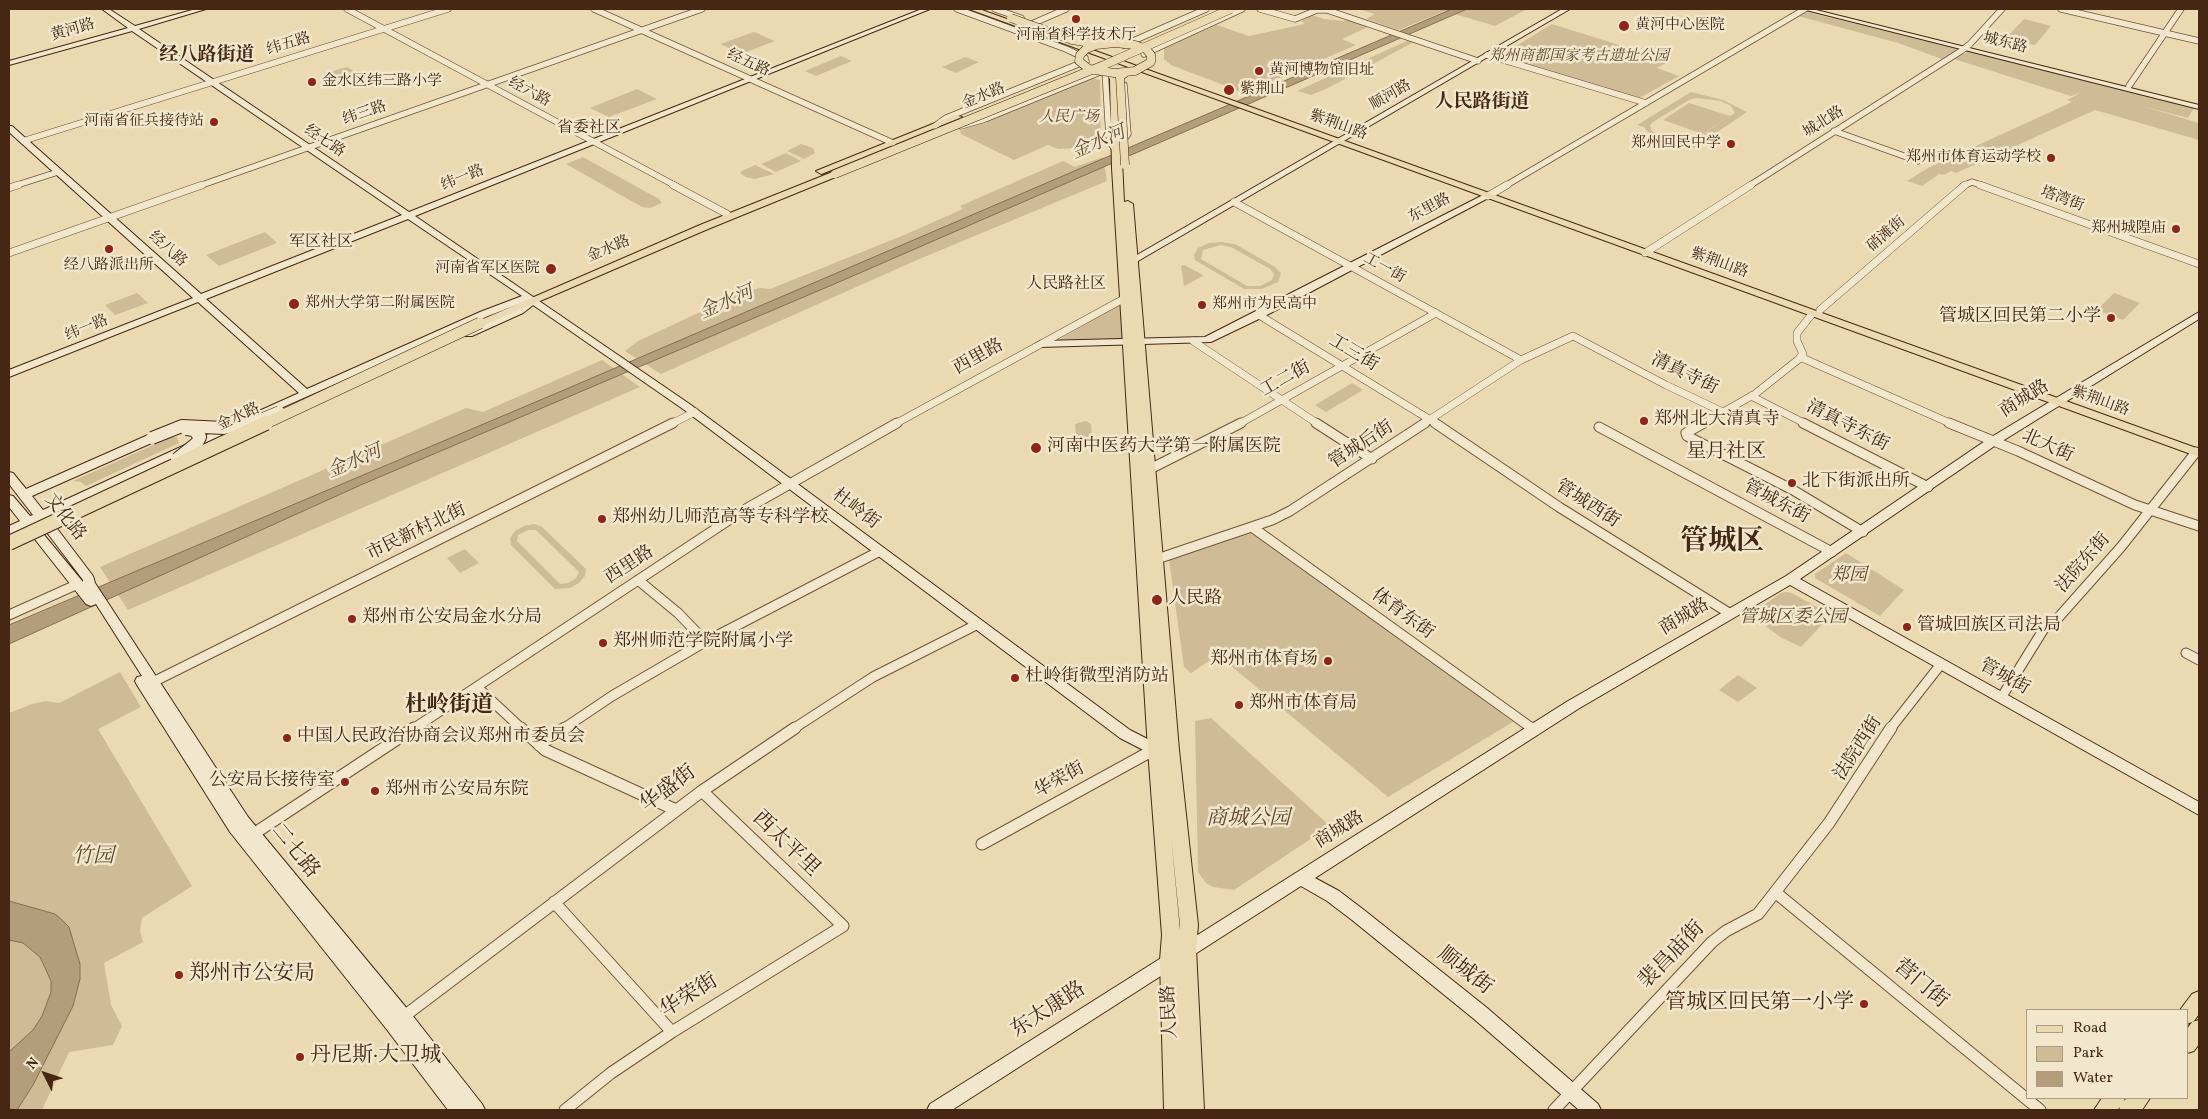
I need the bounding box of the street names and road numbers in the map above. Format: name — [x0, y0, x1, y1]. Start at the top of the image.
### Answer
street label: 黄河路 — [49, 16, 97, 46]
street label: 纬五路 — [265, 30, 313, 60]
street label: 城东路 — [1981, 30, 2029, 58]
street label: 经五路 — [724, 47, 772, 81]
street label: 经六路 — [505, 74, 553, 112]
street label: 顺河路 — [1367, 77, 1415, 115]
street label: 金水路 — [960, 80, 1008, 114]
street label: 纬三路 — [341, 98, 389, 130]
street label: 城北路 — [1800, 103, 1848, 143]
street label: 紫荆山路 — [1307, 107, 1369, 145]
street label: 经七路 — [300, 122, 348, 162]
street label: 纬一路 — [439, 162, 487, 196]
street label: 塔湾街 — [2038, 184, 2086, 216]
street label: 东里路 — [1406, 190, 1454, 228]
street label: 硝滩街 — [1864, 213, 1910, 257]
street label: 经八路 — [144, 228, 190, 272]
street label: 金水路 — [585, 233, 633, 267]
street label: 紫荆山路 — [1688, 245, 1750, 283]
street label: 工一街 — [1360, 250, 1408, 288]
street label: 纬一路 — [63, 312, 111, 346]
street label: 工三街 — [1324, 331, 1382, 377]
street label: 西里路 — [950, 335, 1008, 381]
street label: 清真寺街 — [1647, 350, 1721, 400]
street label: 工二街 — [1257, 357, 1315, 403]
street label: 商城路 — [1996, 377, 2054, 423]
street label: 紫荆山路 — [2069, 383, 2131, 421]
street label: 清真寺东街 — [1802, 397, 1892, 457]
street label: 金水路 — [215, 400, 263, 436]
street label: 管城后街 — [1326, 417, 1398, 475]
street label: 北大街 — [2018, 426, 2076, 468]
street label: 管城西街 — [1551, 476, 1623, 534]
street label: 管城东街 — [1739, 477, 1813, 529]
street label: 杜岭街 — [827, 485, 883, 535]
street label: 文化路 — [39, 490, 89, 546]
street label: 市民新村北街 — [364, 500, 470, 566]
street label: 法院东街 — [2052, 530, 2116, 598]
street label: 西里路 — [601, 542, 659, 590]
street label: 体育东街 — [1367, 585, 1437, 645]
street label: 商城路 — [1656, 595, 1714, 641]
street label: 管城街 — [1975, 655, 2033, 701]
street label: 法院西街 — [1830, 713, 1888, 785]
street label: 华荣街 — [1031, 758, 1089, 804]
street label: 华盛街 — [636, 761, 702, 819]
street label: 西太平里 — [746, 807, 824, 883]
street label: 商城路 — [1311, 808, 1369, 854]
street label: 二七路 — [264, 820, 324, 884]
street label: 裴昌庙街 — [1635, 917, 1711, 995]
street label: 顺城街 — [1431, 943, 1497, 1001]
street label: 营门街 — [1888, 955, 1952, 1015]
street label: 华荣街 — [657, 970, 723, 1024]
street label: 东太康路 — [1007, 978, 1091, 1044]
street label: 人民路 — [1159, 984, 1183, 1040]

